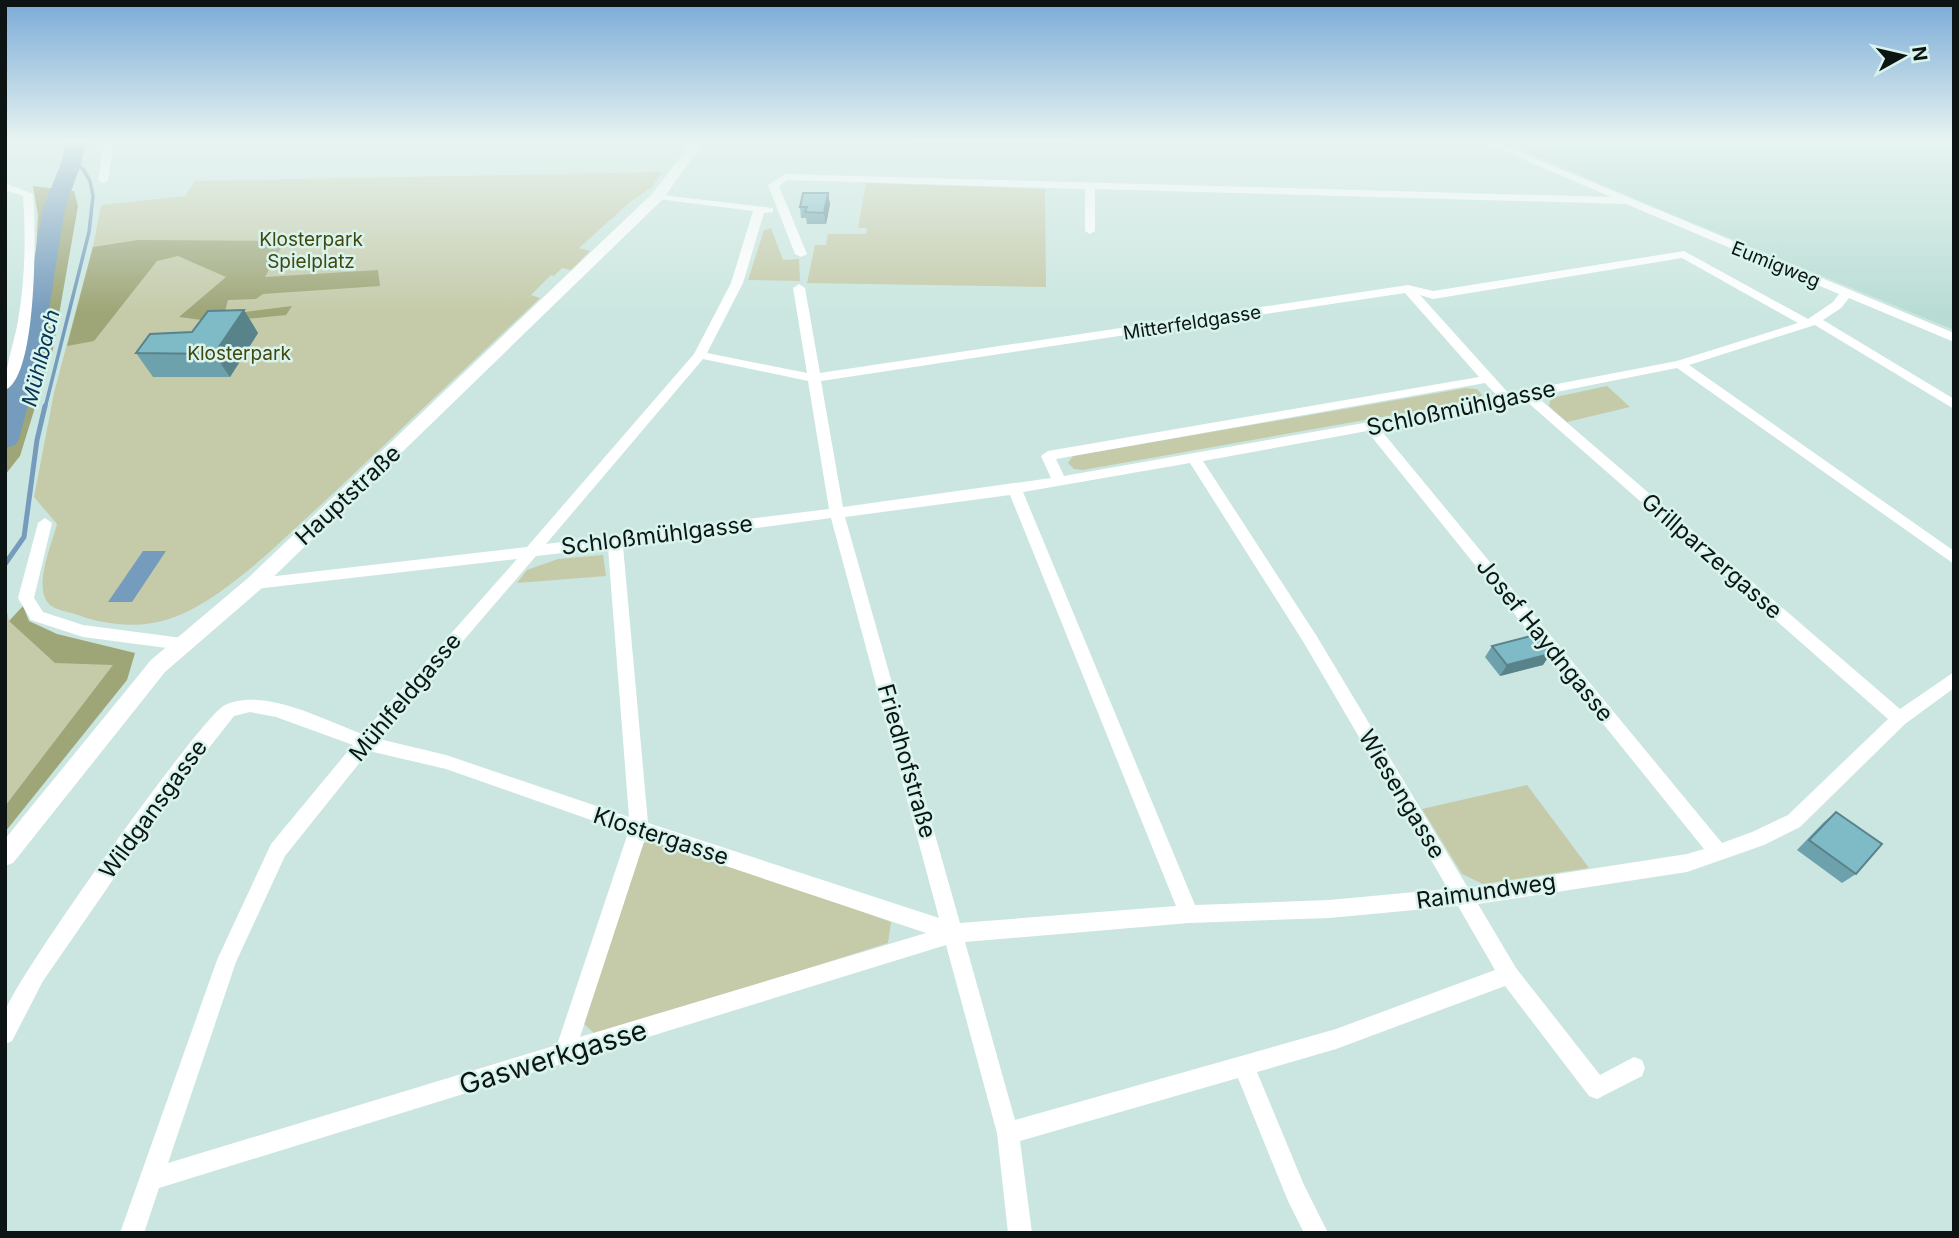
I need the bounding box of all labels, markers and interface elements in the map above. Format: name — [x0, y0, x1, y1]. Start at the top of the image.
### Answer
north arrow — [1868, 21, 1938, 91]
text: N — [1907, 45, 1932, 62]
park label: Klosterpark Spielplatz — [259, 228, 363, 273]
street label: Eumigweg — [1728, 236, 1823, 293]
street label: Mitterfeldgasse — [1121, 300, 1263, 345]
water label: Mühlbach — [16, 307, 65, 409]
park label: Klosterpark — [187, 342, 291, 365]
street label: Schloßmühlgasse — [1364, 374, 1558, 442]
street label: Hauptstraße — [290, 439, 406, 551]
street label: Grillparzergasse — [1636, 487, 1788, 625]
street label: Schloßmühlgasse — [560, 509, 754, 561]
street label: Josef Haydngasse — [1471, 553, 1619, 727]
street label: Mühlfeldgasse — [343, 627, 467, 767]
street label: Friedhofstraße — [872, 681, 942, 841]
street label: Wiesengasse — [1353, 724, 1451, 864]
street label: Wildgansgasse — [93, 734, 213, 884]
street label: Klostergasse — [590, 801, 732, 871]
street label: Raimundweg — [1414, 867, 1558, 915]
street label: Gaswerkgasse — [455, 1012, 651, 1102]

